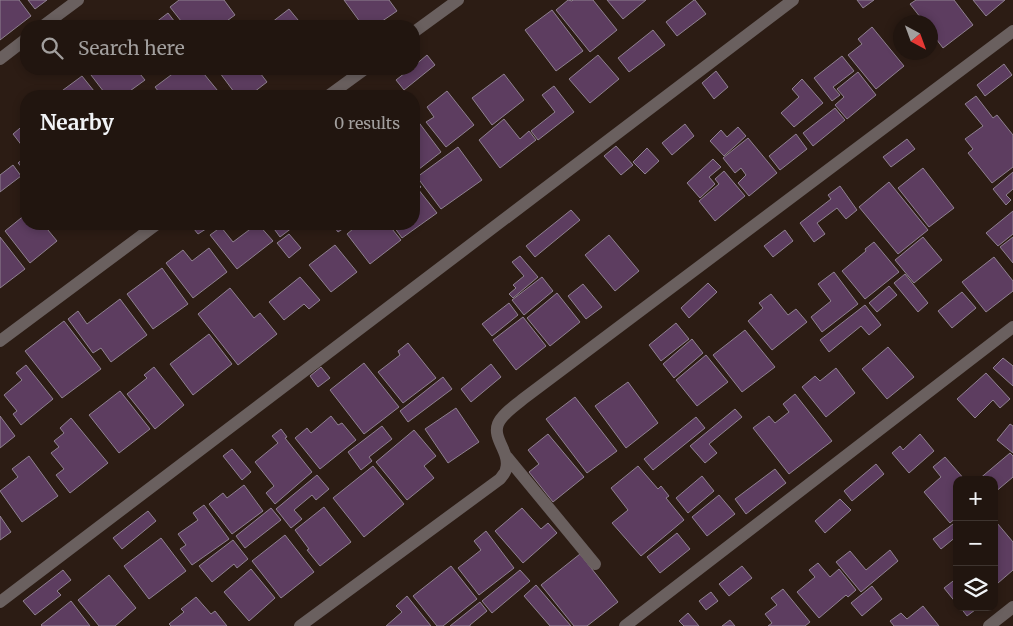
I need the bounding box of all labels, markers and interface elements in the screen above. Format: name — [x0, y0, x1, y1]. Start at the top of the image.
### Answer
north arrow — [893, 15, 938, 60]
search box — [20, 20, 420, 75]
icon: search — [38, 34, 66, 62]
text: Search here — [78, 36, 185, 60]
text: Nearby — [40, 109, 114, 136]
text: 0 results — [334, 113, 400, 133]
map controls — [953, 476, 998, 611]
button: + — [953, 476, 998, 521]
button: − — [953, 521, 998, 566]
button: layers — [953, 566, 998, 611]

